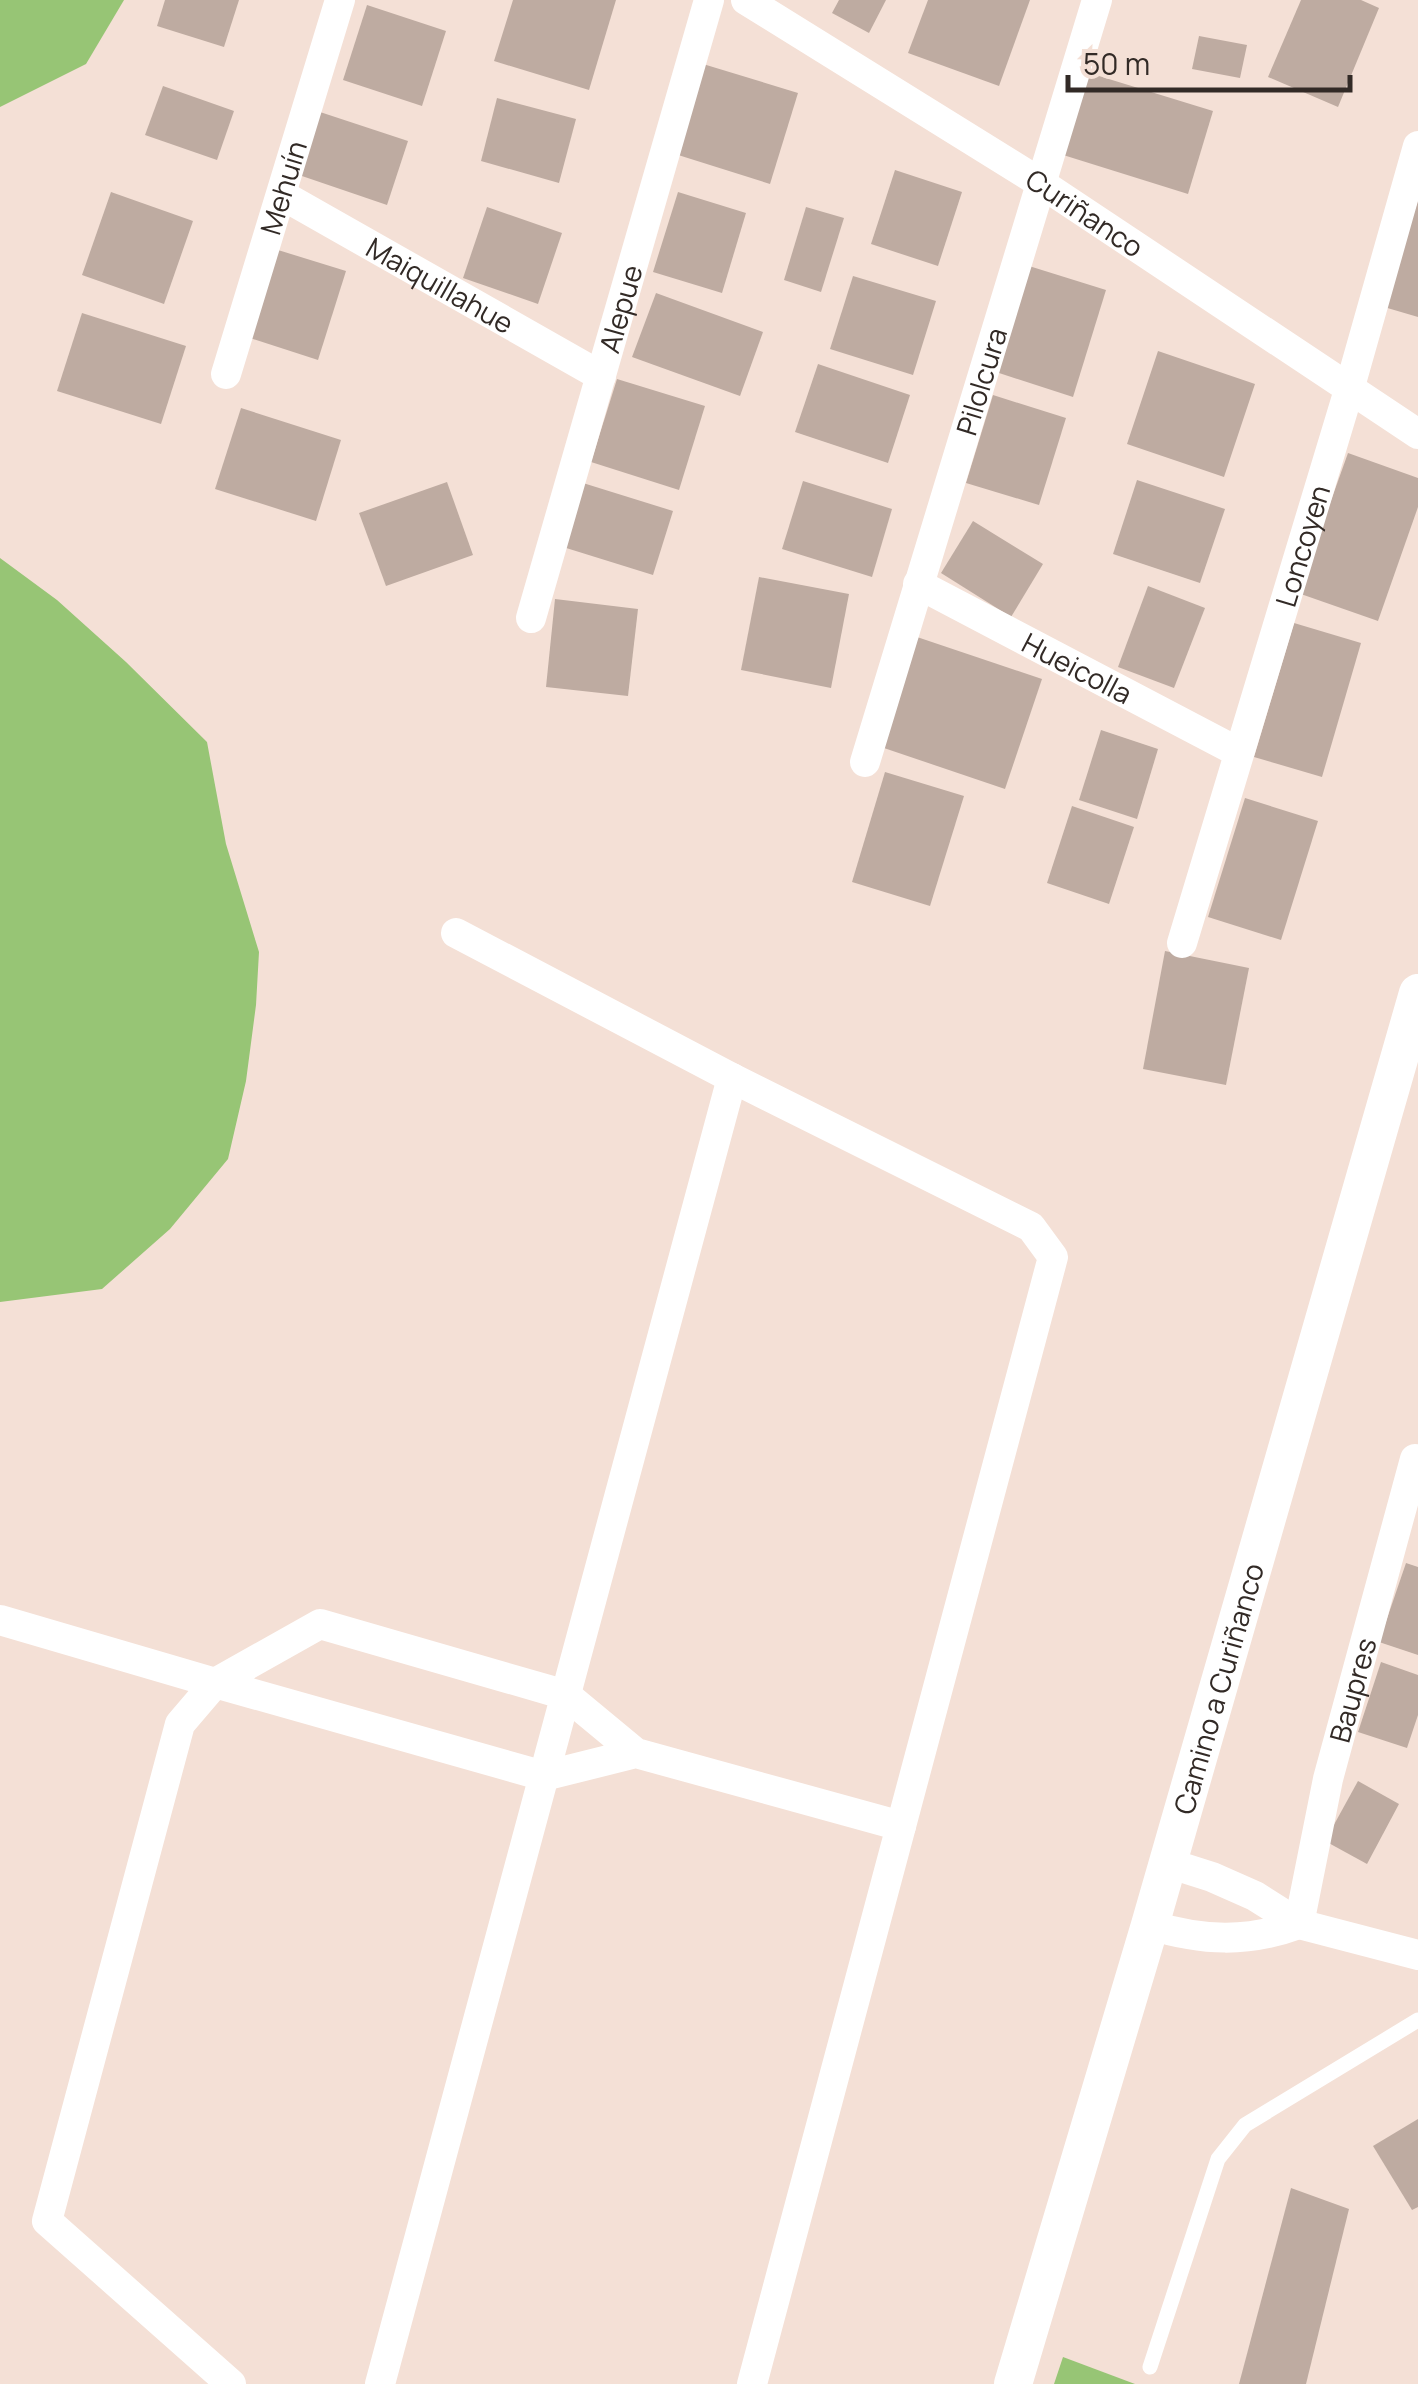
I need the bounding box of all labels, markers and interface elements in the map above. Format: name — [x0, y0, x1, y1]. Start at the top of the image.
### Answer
scale bar — [1068, 30, 1350, 92]
text: 50 m — [1083, 43, 1150, 84]
street label: Mehuín — [251, 136, 315, 239]
street label: Curiñanco — [1019, 160, 1151, 265]
street label: Maiquillahue — [360, 228, 521, 342]
street label: Alepue — [589, 260, 651, 357]
street label: Pilolcura — [947, 323, 1015, 440]
street label: Loncoyen — [1266, 480, 1338, 611]
street label: Hueicolla — [1016, 623, 1139, 712]
street label: Camino a Curiñanco — [1164, 1559, 1272, 1819]
street label: Baupres — [1320, 1634, 1385, 1747]

